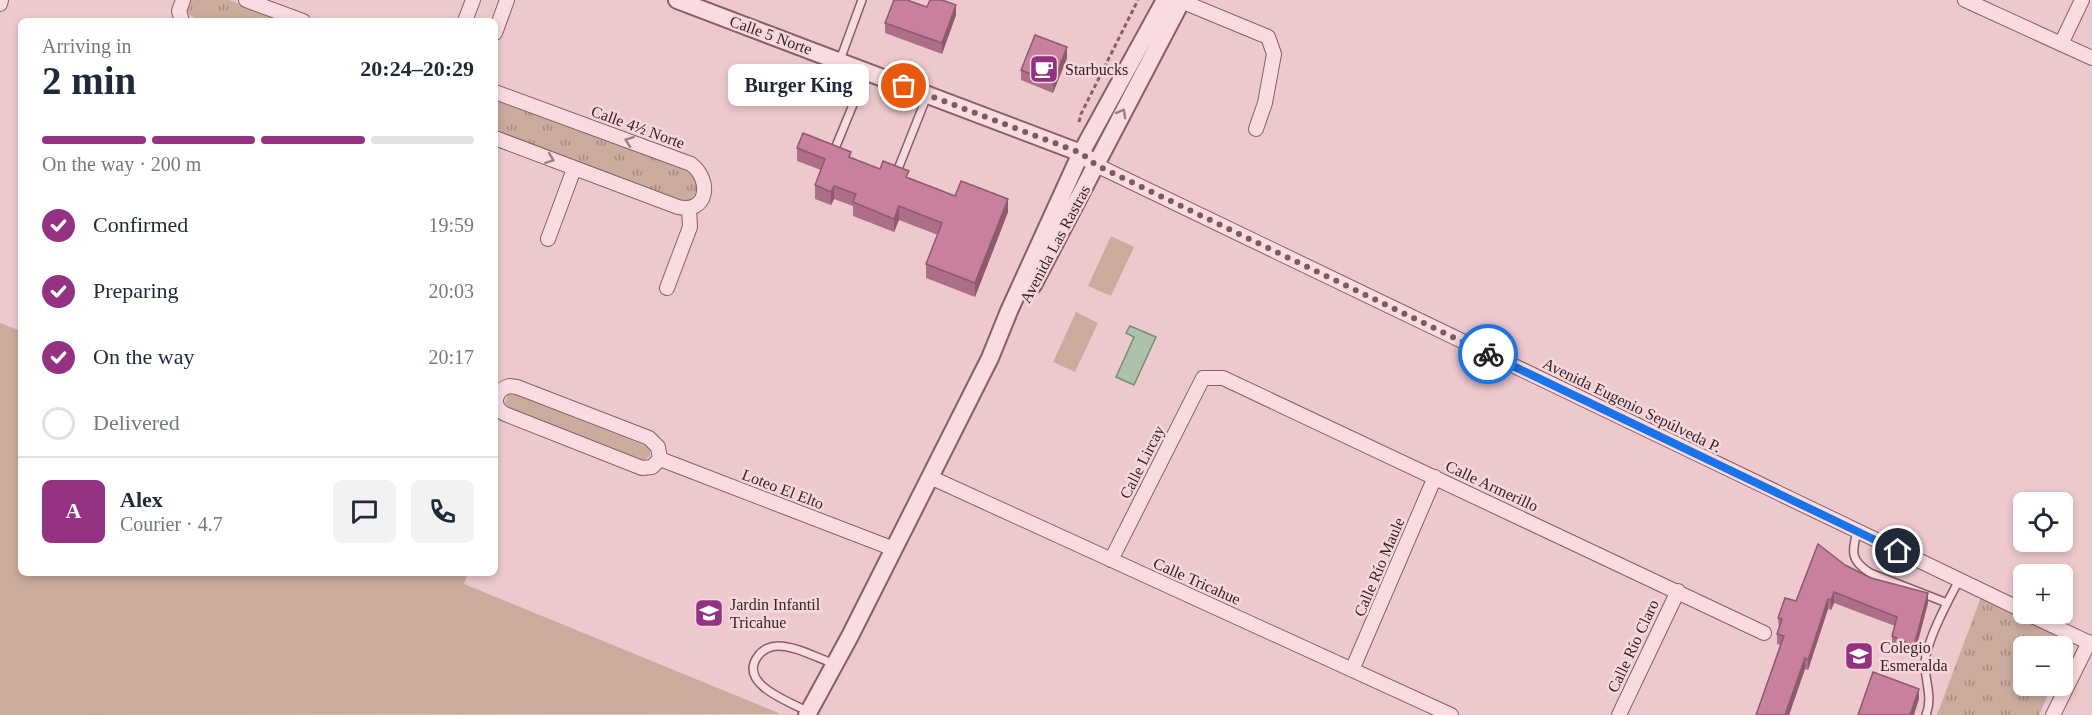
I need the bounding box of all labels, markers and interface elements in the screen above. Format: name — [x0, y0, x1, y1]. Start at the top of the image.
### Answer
street label: Calle 5 Norte — [728, 12, 814, 58]
text: Arriving in — [42, 35, 131, 57]
cafe icon: Starbucks — [1028, 53, 1060, 85]
text: 20:24–20:29 — [360, 56, 474, 81]
text: 2 min — [42, 59, 136, 102]
pin — [878, 60, 929, 111]
place label: Starbucks — [1065, 61, 1128, 78]
callout: Burger King — [727, 65, 868, 107]
icon: bag — [887, 69, 920, 102]
text: Burger King — [745, 74, 852, 96]
street label: Calle 4½ Norte — [589, 102, 687, 152]
one-way arrow — [1115, 109, 1126, 119]
one-way arrow — [624, 136, 635, 148]
one-way arrow — [543, 152, 554, 164]
text: On the way · 200 m — [42, 153, 201, 175]
street label: Avenida Las Rastras — [1017, 182, 1093, 306]
icon: check — [42, 209, 75, 242]
text: Confirmed — [93, 212, 188, 237]
text: 19:59 — [428, 214, 474, 236]
icon: check — [42, 275, 75, 308]
text: Preparing — [93, 278, 179, 303]
text: 20:03 — [428, 280, 474, 302]
courier — [1458, 324, 1518, 384]
icon: bike — [1472, 338, 1505, 371]
icon: check — [42, 341, 75, 374]
text: On the way — [93, 344, 194, 369]
text: 20:17 — [428, 346, 474, 368]
street label: Avenida Eugenio Sepúlveda P. — [1540, 354, 1724, 457]
text: Delivered — [93, 410, 180, 435]
street label: Calle Lircay — [1116, 423, 1169, 502]
street label: Calle Armerillo — [1443, 457, 1541, 515]
street label: Loteo El Elto — [740, 466, 826, 512]
button: chat — [333, 480, 396, 543]
button: phone — [411, 480, 474, 543]
text: Alex — [120, 487, 163, 512]
map controls — [2013, 492, 2073, 696]
button: locate — [2013, 492, 2073, 552]
text: A — [66, 498, 81, 523]
text: Courier · 4.7 — [120, 513, 223, 535]
street label: Calle Río Maule — [1351, 515, 1407, 619]
pin — [1872, 525, 1923, 576]
icon: home — [1881, 534, 1914, 567]
street label: Calle Tricahue — [1151, 554, 1243, 608]
button: + — [2013, 564, 2073, 624]
place label: Jardin Infantil Tricahue — [730, 596, 821, 631]
school or university icon: Jardin Infantil Tricahue — [693, 597, 725, 629]
street label: Calle Río Claro — [1604, 597, 1662, 695]
button: − — [2013, 636, 2073, 696]
place label: Colegio Esmeralda — [1880, 639, 1948, 674]
school or university icon: Colegio Esmeralda — [1843, 640, 1875, 672]

